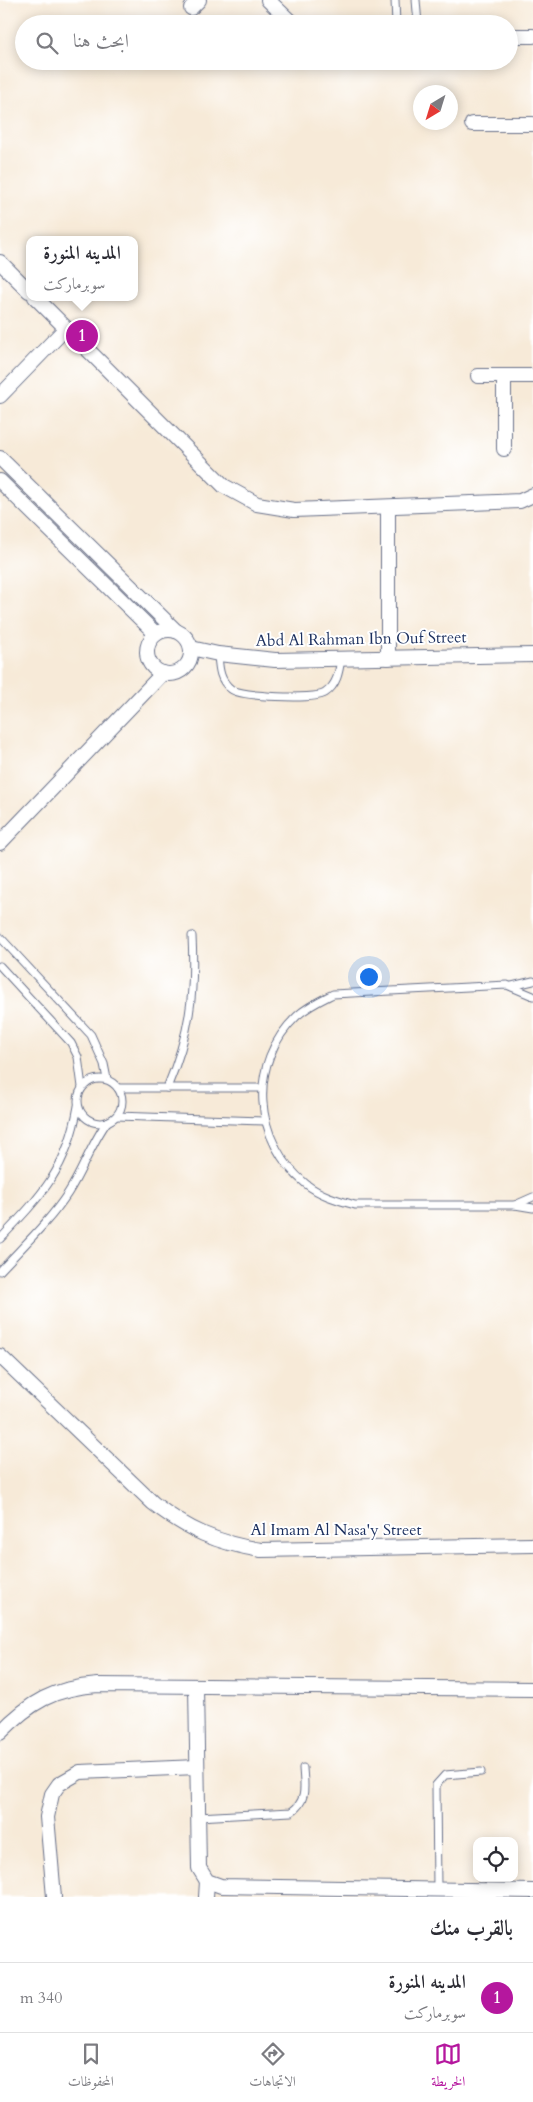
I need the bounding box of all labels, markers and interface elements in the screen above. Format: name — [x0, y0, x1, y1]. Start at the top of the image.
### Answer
search box — [15, 15, 518, 70]
text: ابحث هنا — [73, 28, 129, 54]
icon: search — [33, 29, 61, 57]
north arrow — [413, 85, 458, 130]
popup — [26, 236, 138, 301]
text: المدينه المنورة — [43, 240, 121, 266]
text: سوبرماركت — [43, 273, 105, 295]
pin: 1 — [66, 317, 98, 355]
street label: Abd Al Rahman Ibn Ouf Street — [255, 626, 467, 652]
your location — [356, 964, 382, 990]
street label: Al Imam Al Nasa'y Street — [251, 1519, 421, 1541]
map controls — [473, 1837, 518, 1882]
button: locate — [473, 1837, 518, 1882]
text: بالقرب منك — [430, 1914, 513, 1943]
text: المدينه المنورة — [388, 1969, 466, 1995]
text: 340 m — [20, 1987, 62, 2009]
text: 1 — [493, 1987, 501, 2009]
text: سوبرماركت — [404, 2002, 466, 2024]
tab: المحفوظات — [68, 2040, 114, 2095]
tab: الاتجاهات — [249, 2040, 296, 2095]
tab: الخريطة — [431, 2040, 465, 2095]

